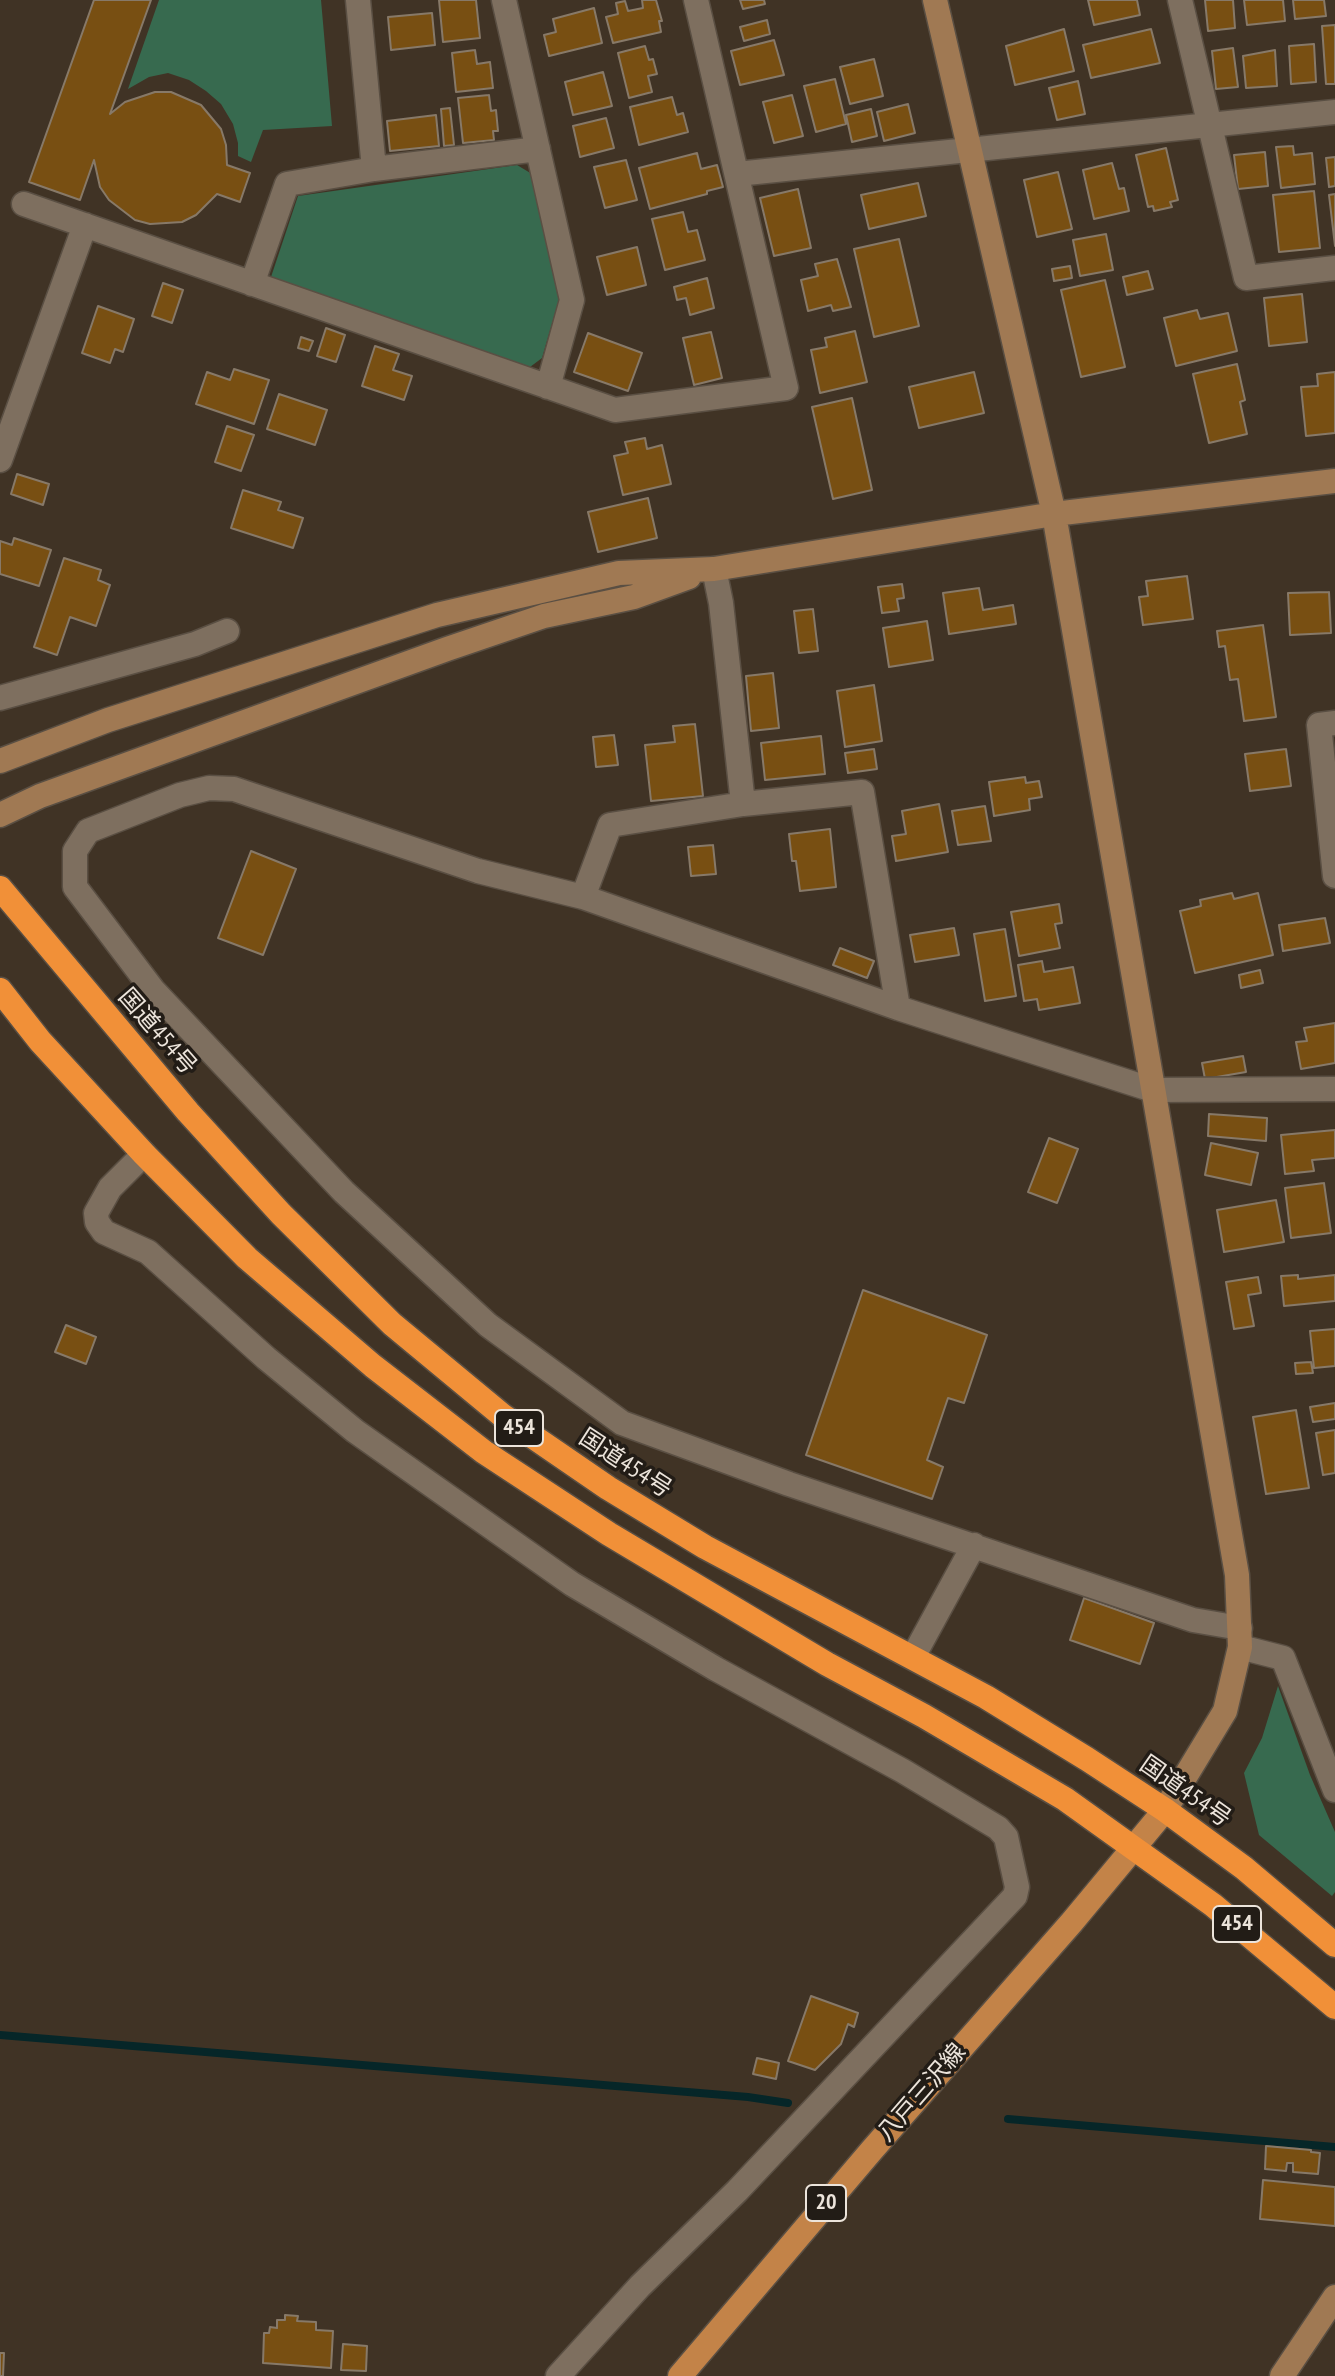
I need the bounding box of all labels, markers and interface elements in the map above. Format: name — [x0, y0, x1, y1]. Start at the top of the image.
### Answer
street label: 国道454号 — [112, 983, 202, 1081]
road number: 454 — [495, 1410, 543, 1446]
street label: 国道454号 — [573, 1423, 677, 1505]
street label: 国道454号 — [1134, 1750, 1236, 1834]
road number: 454 — [1213, 1906, 1261, 1942]
street label: 八戸三沢線 — [872, 2038, 972, 2148]
road number: 20 — [806, 2185, 846, 2221]

